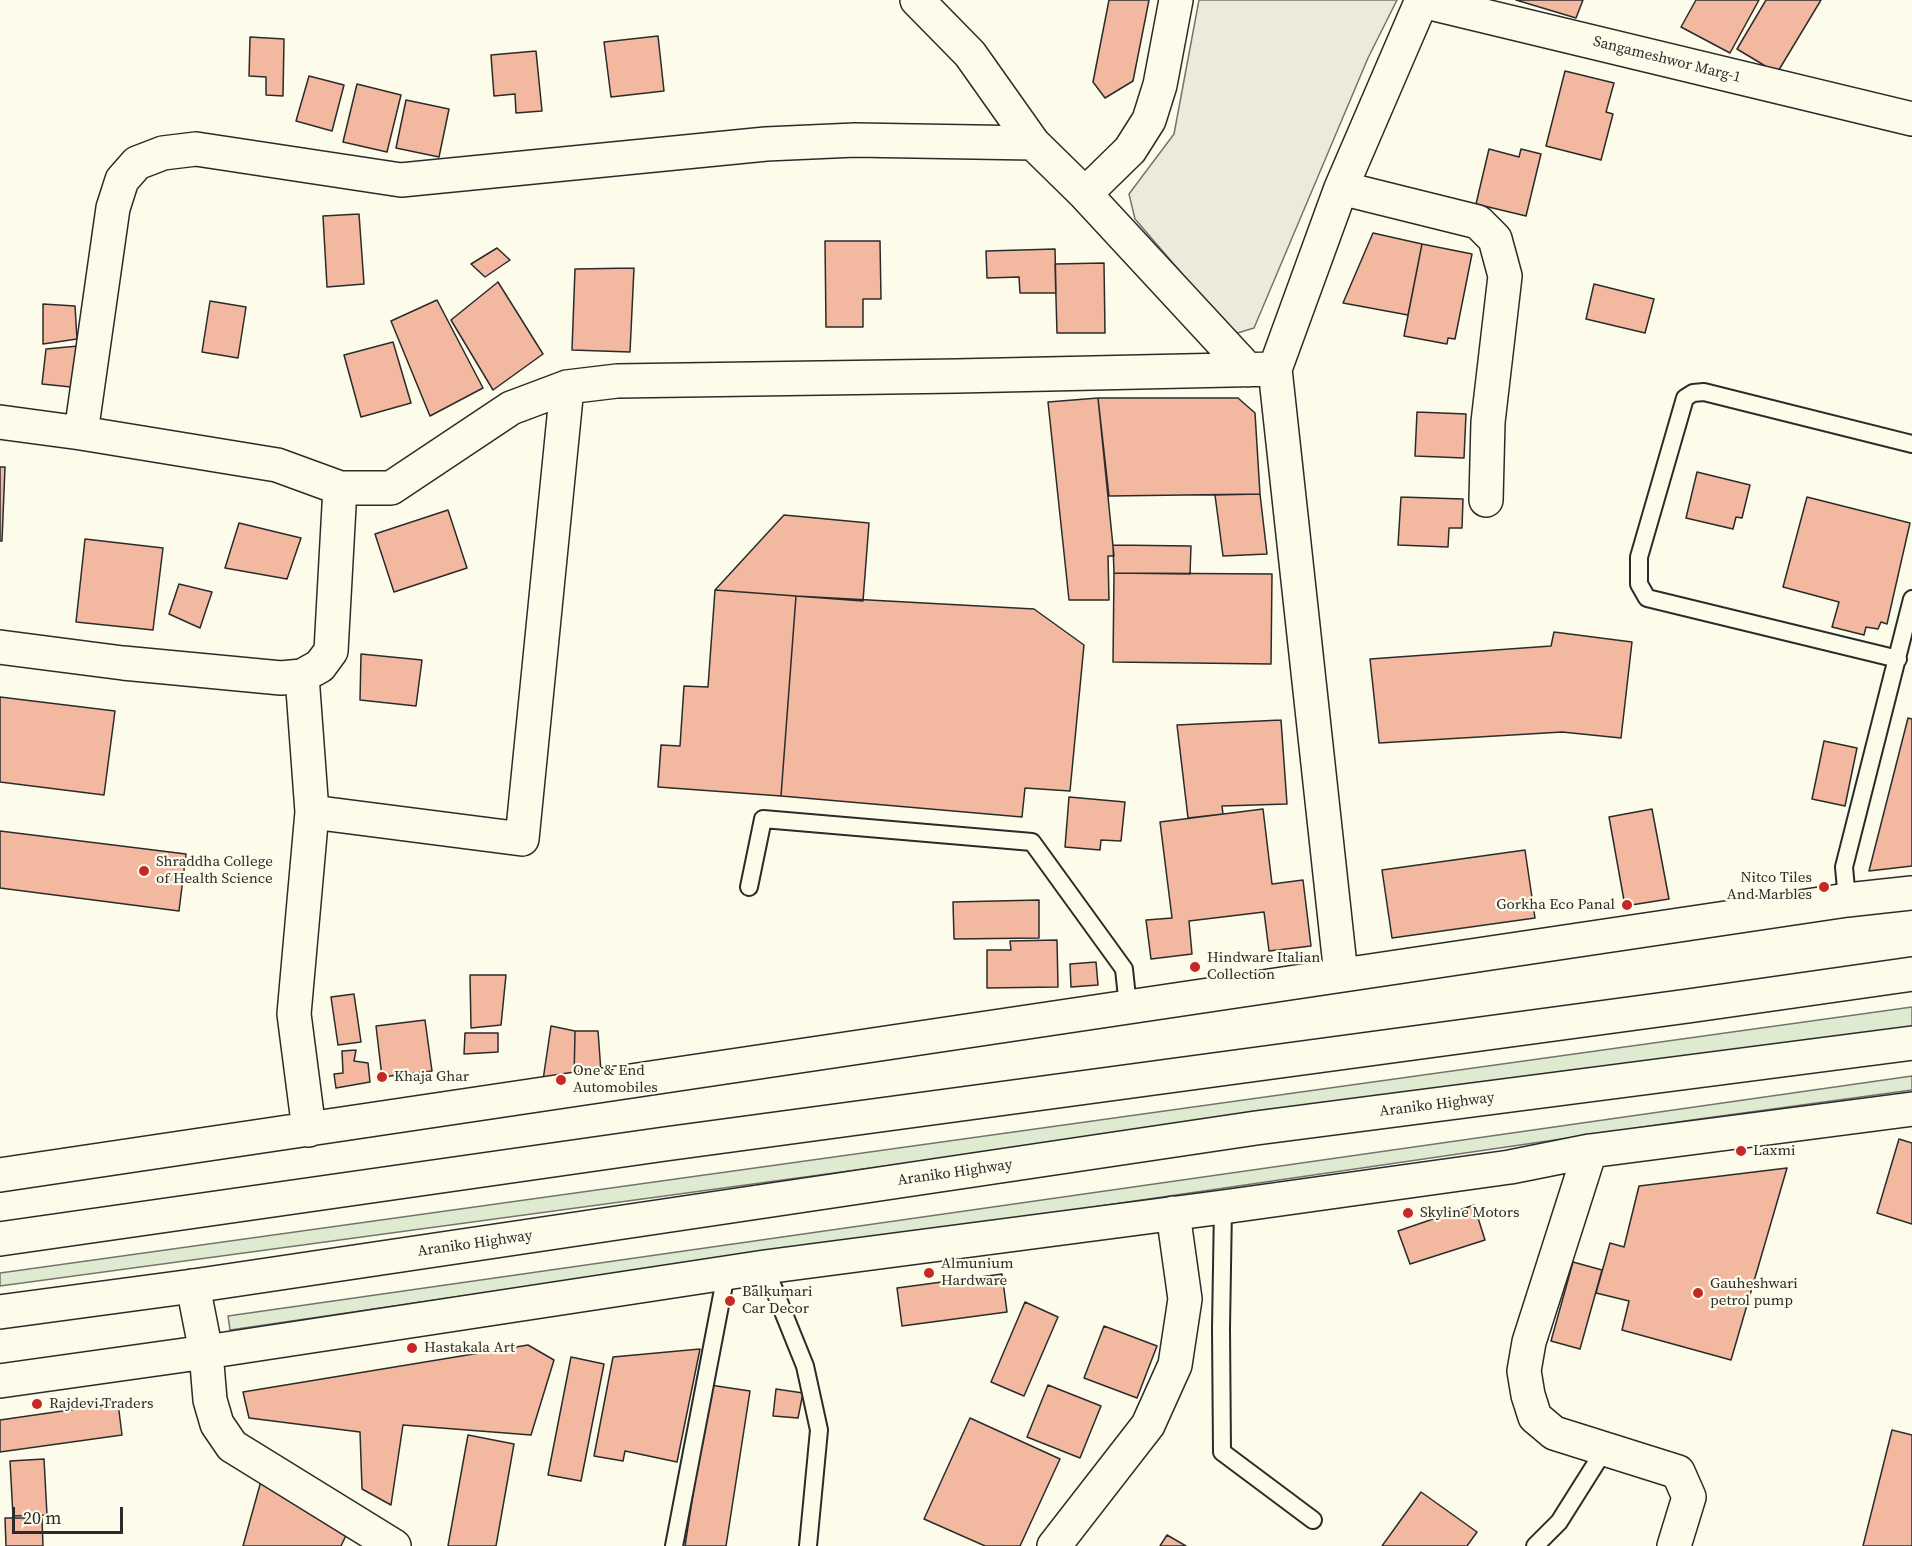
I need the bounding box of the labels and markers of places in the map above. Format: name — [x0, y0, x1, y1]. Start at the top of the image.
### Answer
place label: Shraddha College of Health Science — [156, 853, 273, 888]
marker: Shraddha College of Health Science — [137, 864, 151, 878]
place label: Nitco Tiles And Marbles — [1727, 869, 1812, 904]
marker: Nitco Tiles And Marbles — [1817, 880, 1831, 894]
place label: Gorkha Eco Panal — [1496, 896, 1615, 914]
marker: Gorkha Eco Panal — [1620, 898, 1634, 912]
place label: Hindware Italian Collection — [1207, 949, 1320, 984]
marker: Hindware Italian Collection — [1188, 960, 1202, 974]
place label: One & End Automobiles — [573, 1062, 658, 1097]
place label: Khaja Ghar — [394, 1068, 469, 1086]
marker: Khaja Ghar — [375, 1070, 389, 1084]
marker: One & End Automobiles — [554, 1073, 568, 1087]
place label: Laxmi — [1753, 1142, 1795, 1160]
marker: Laxmi — [1734, 1144, 1748, 1158]
place label: Skyline Motors — [1420, 1204, 1519, 1222]
marker: Skyline Motors — [1401, 1206, 1415, 1220]
place label: Almunium Hardware — [941, 1255, 1013, 1290]
marker: Almunium Hardware — [922, 1266, 936, 1280]
place label: Gauheshwari petrol pump — [1710, 1275, 1798, 1310]
place label: Balkumari Car Decor — [742, 1283, 812, 1318]
marker: Gauheshwari petrol pump — [1691, 1286, 1705, 1300]
marker: Balkumari Car Decor — [723, 1294, 737, 1308]
place label: Hastakala Art — [424, 1339, 515, 1357]
marker: Hastakala Art — [405, 1341, 419, 1355]
place label: Rajdevi Traders — [49, 1395, 153, 1413]
marker: Rajdevi Traders — [30, 1397, 44, 1411]

